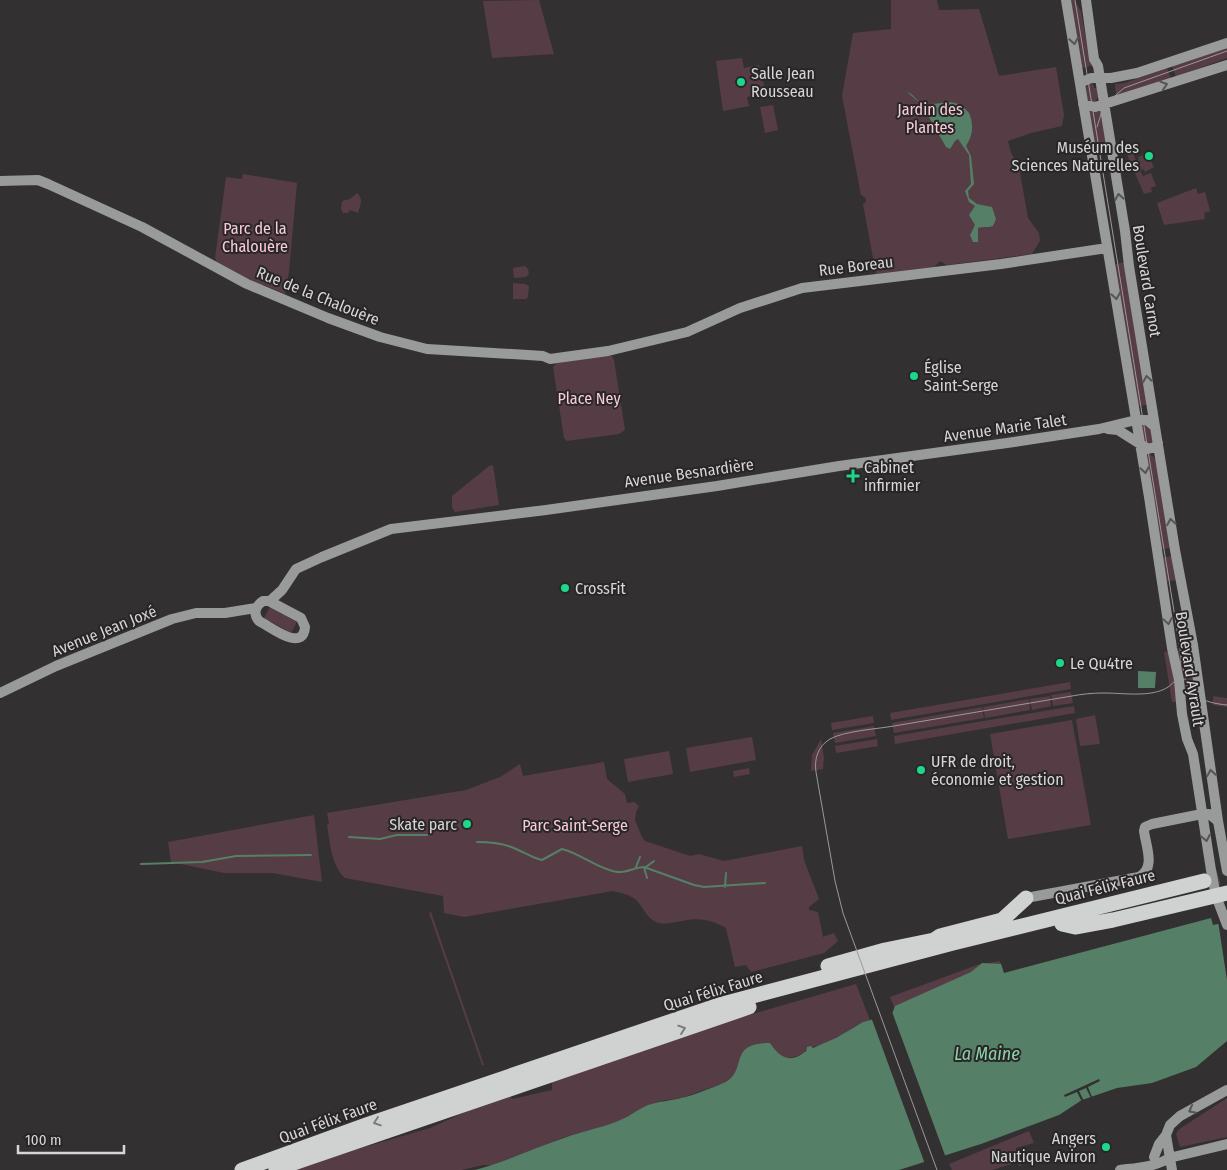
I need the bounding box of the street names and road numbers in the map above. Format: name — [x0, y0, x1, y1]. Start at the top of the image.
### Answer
street label: Boulevard Carnot — [1129, 224, 1165, 339]
street label: Rue Boreau — [818, 252, 894, 280]
street label: Rue de la Chalouère — [254, 263, 382, 329]
street label: Avenue Marie Talet — [942, 410, 1068, 446]
street label: Avenue Besnardière — [623, 455, 755, 491]
street label: Avenue Jean Joxé — [49, 601, 159, 661]
street label: Boulevard Ayrault — [1172, 610, 1209, 729]
street label: Quai Félix Faure — [1053, 865, 1157, 909]
street label: Quai Félix Faure — [661, 967, 765, 1015]
street label: Quai Félix Faure — [276, 1094, 380, 1147]

